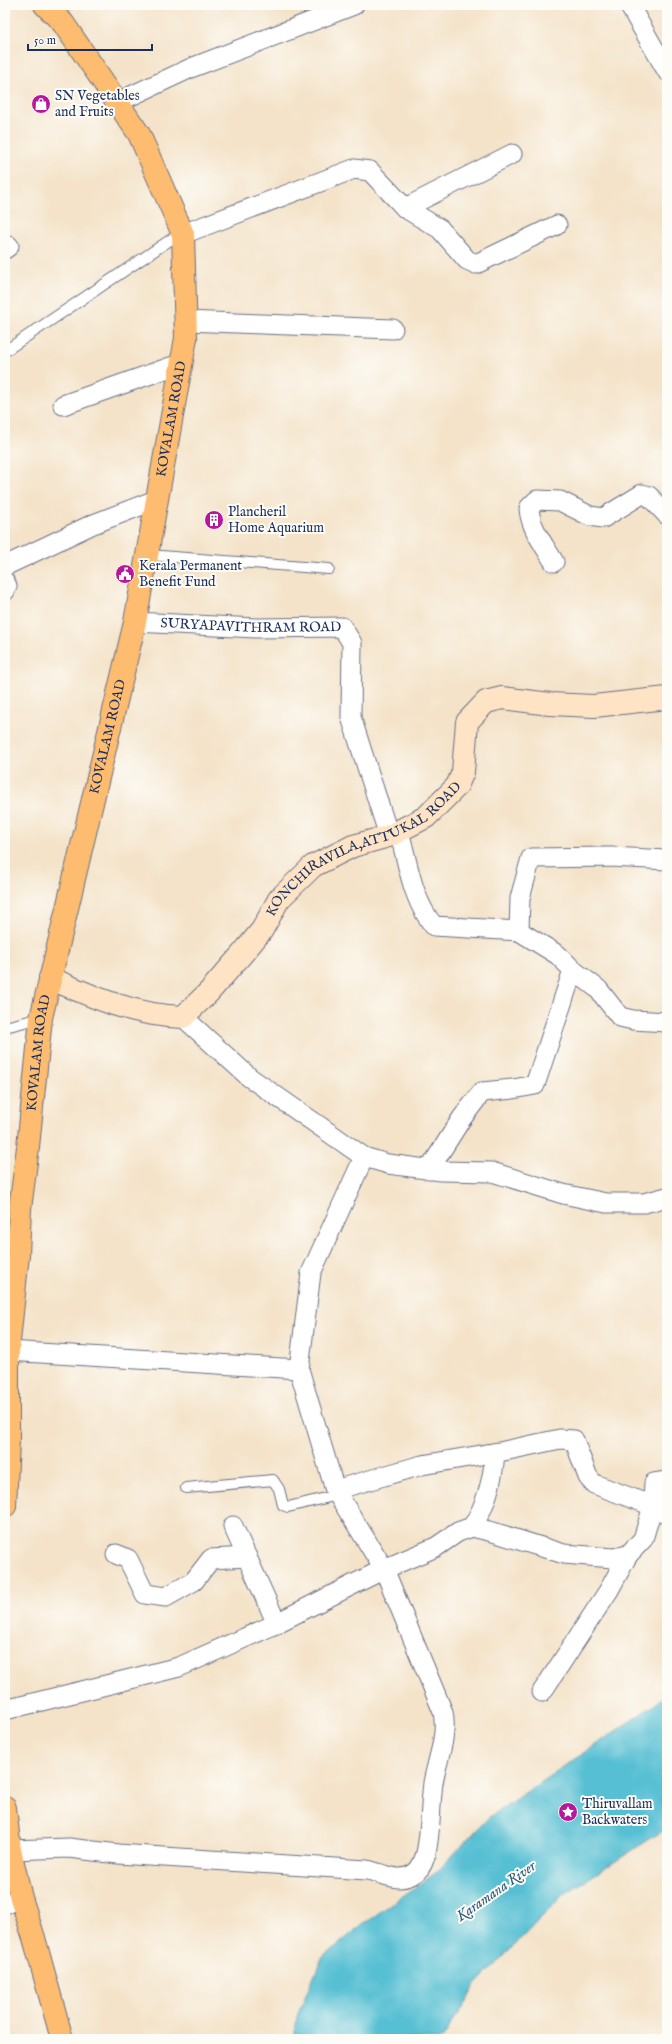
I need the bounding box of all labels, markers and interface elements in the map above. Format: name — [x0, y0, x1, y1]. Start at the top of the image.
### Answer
scale bar — [28, 26, 152, 52]
text: 50 m — [34, 33, 56, 48]
place label: SN Vegetables and Fruits — [55, 87, 140, 121]
shop icon: SN Vegetables and Fruits — [30, 93, 52, 115]
street label: KOVALAM ROAD — [152, 360, 191, 478]
place label: Plancheril Home Aquarium — [228, 503, 324, 537]
building icon: Plancheril Home Aquarium — [203, 509, 225, 531]
place label: Kerala Permanent Benefit Fund — [139, 557, 242, 591]
public building icon: Kerala Permanent Benefit Fund — [114, 563, 136, 585]
street label: SURYAPAVITHRAM ROAD — [160, 614, 341, 637]
street label: KOVALAM ROAD — [85, 677, 130, 796]
street label: KONCHIRAVILA,ATTUKAL ROAD — [262, 778, 465, 920]
street label: KOVALAM ROAD — [23, 993, 55, 1112]
place label: Thiruvallam Backwaters — [582, 1795, 653, 1829]
place icon: Thiruvallam Backwaters — [557, 1801, 579, 1823]
water label: Karamana River — [452, 1856, 540, 1926]

